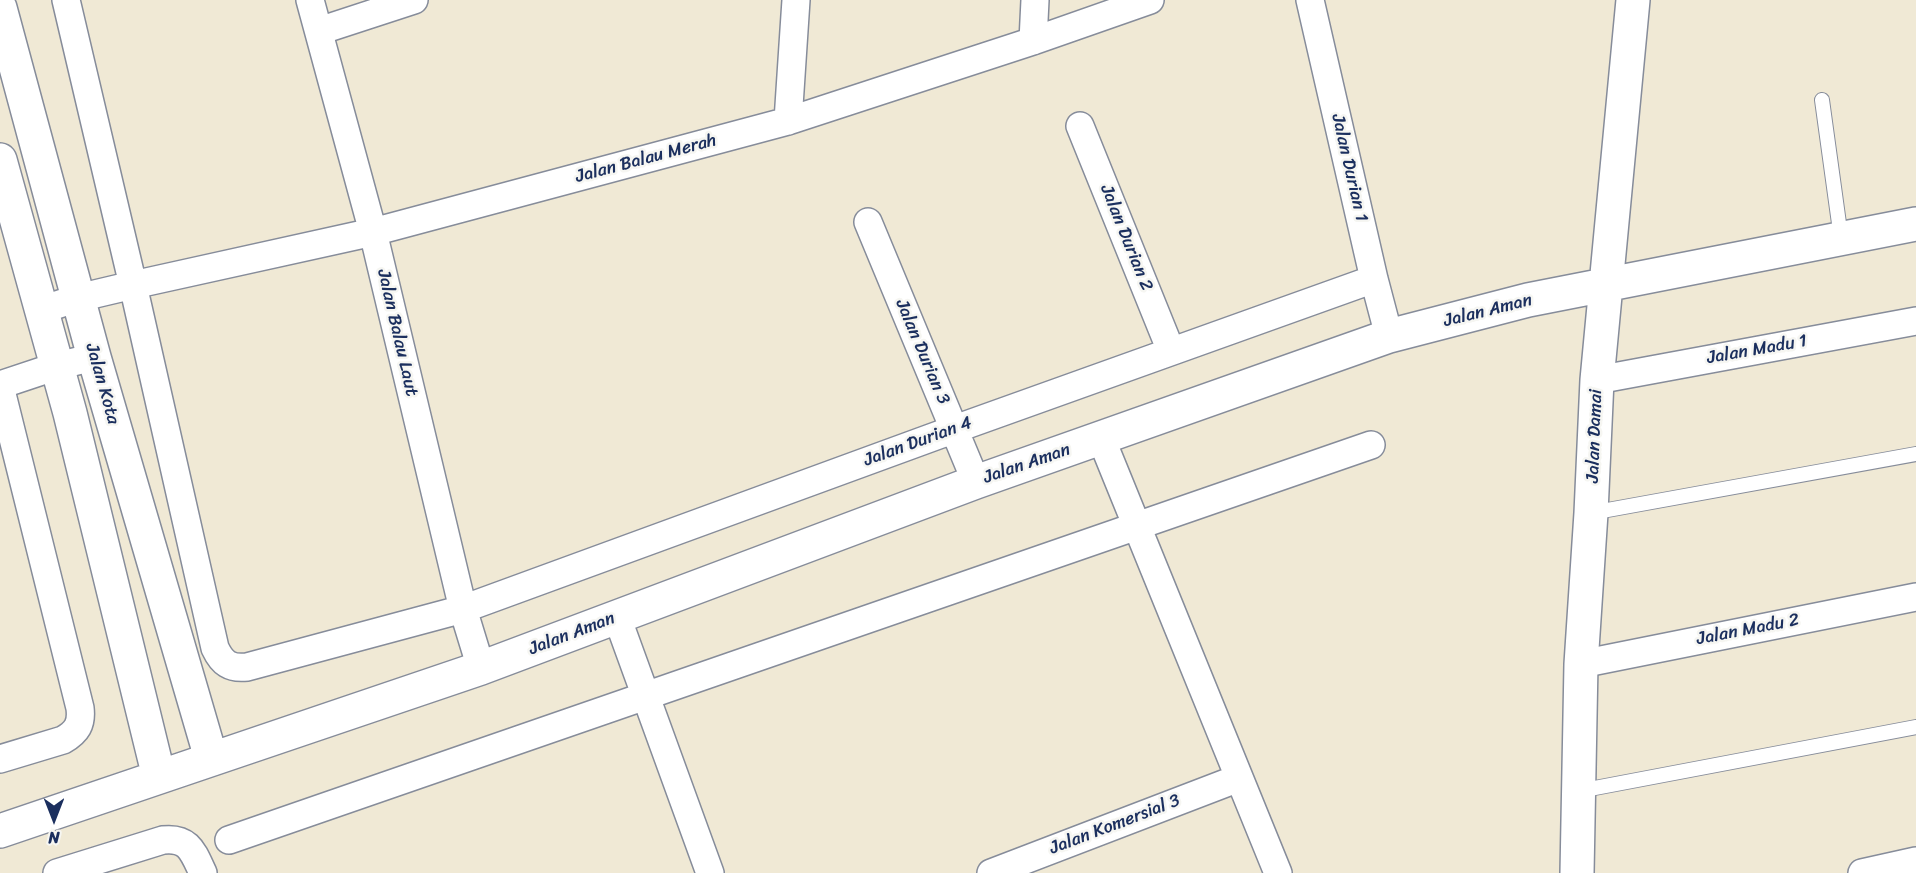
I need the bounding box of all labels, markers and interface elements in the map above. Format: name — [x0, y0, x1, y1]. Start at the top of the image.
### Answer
street label: Jalan Durian 1 — [1326, 112, 1372, 224]
street label: Jalan Balau Merah — [573, 130, 719, 188]
street label: Jalan Durian 2 — [1095, 182, 1157, 294]
street label: Jalan Balau Laut — [372, 267, 422, 399]
street label: Jalan Aman — [1442, 290, 1534, 332]
street label: Jalan Durian 3 — [890, 296, 954, 408]
street label: Jalan Madu 1 — [1705, 331, 1809, 369]
street label: Jalan Kota — [80, 341, 124, 427]
street label: Jalan Damai — [1583, 389, 1607, 483]
street label: Jalan Durian 4 — [861, 412, 975, 472]
street label: Jalan Aman — [981, 439, 1073, 489]
street label: Jalan Aman — [526, 608, 618, 660]
street label: Jalan Madu 2 — [1695, 609, 1801, 651]
north arrow — [24, 789, 84, 849]
street label: Jalan Komersial 3 — [1047, 790, 1183, 860]
text: N — [48, 823, 60, 852]

